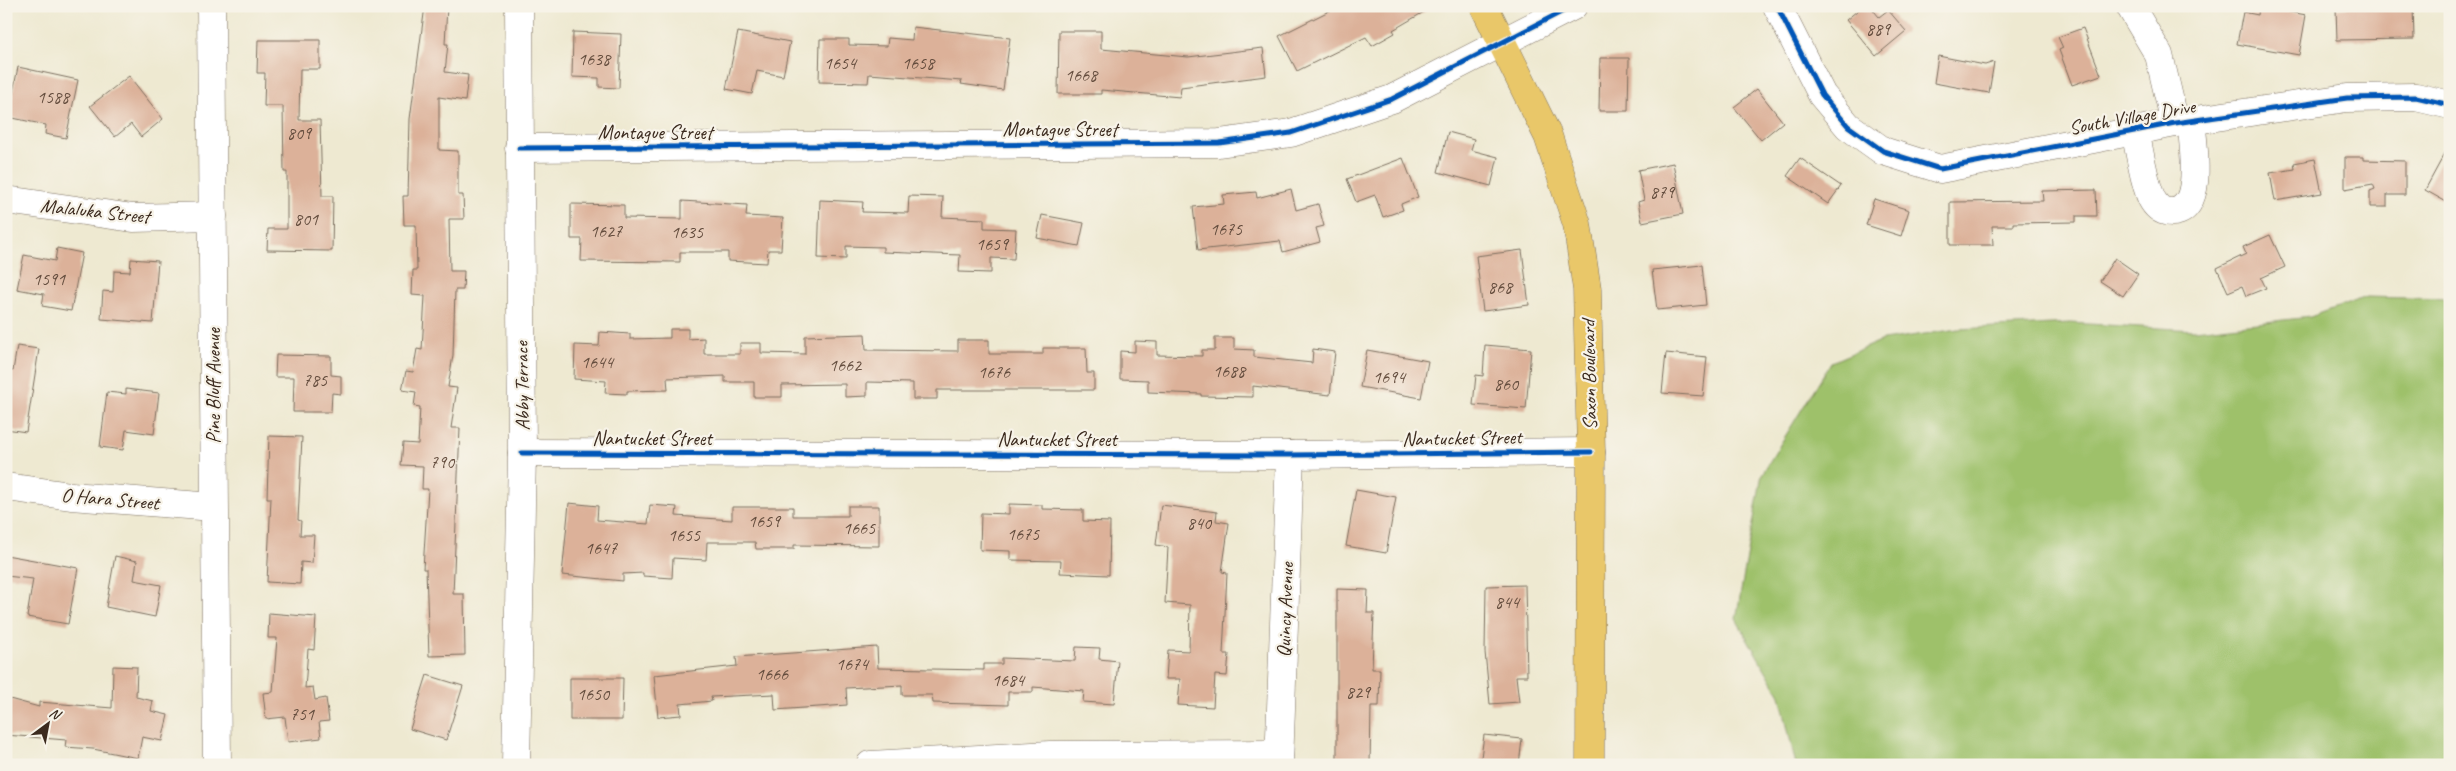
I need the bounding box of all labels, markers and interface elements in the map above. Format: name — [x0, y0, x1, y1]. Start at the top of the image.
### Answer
house number: 889 — [1866, 18, 1892, 40]
house number: 1638 — [578, 48, 612, 70]
house number: 1654 — [824, 52, 858, 74]
house number: 1658 — [902, 52, 936, 74]
house number: 1668 — [1065, 64, 1099, 86]
house number: 1588 — [37, 86, 71, 108]
street label: South Village Drive — [2067, 93, 2198, 140]
street label: Montague Street — [1003, 117, 1121, 142]
street label: Montague Street — [598, 120, 716, 145]
house number: 809 — [287, 122, 313, 144]
house number: 879 — [1650, 181, 1676, 203]
street label: Malaluka Street — [39, 193, 154, 230]
house number: 801 — [294, 208, 319, 230]
house number: 1675 — [1210, 218, 1243, 240]
house number: 1627 — [590, 220, 623, 242]
house number: 1635 — [671, 221, 704, 243]
house number: 1659 — [976, 233, 1010, 255]
house number: 1591 — [33, 268, 66, 290]
house number: 868 — [1488, 276, 1514, 298]
street label: Saxon Boulevard — [1575, 316, 1602, 430]
street label: Pine Bluff Avenue — [201, 327, 226, 444]
street label: Abby Terrace — [509, 340, 535, 431]
house number: 1644 — [581, 351, 615, 373]
house number: 1662 — [829, 354, 863, 376]
house number: 1688 — [1213, 360, 1247, 382]
house number: 1676 — [978, 361, 1011, 383]
house number: 1694 — [1373, 366, 1407, 388]
house number: 785 — [303, 369, 328, 391]
house number: 860 — [1494, 373, 1520, 395]
street label: Nantucket Street — [1402, 424, 1524, 452]
street label: Nantucket Street — [592, 426, 714, 451]
street label: Nantucket Street — [997, 427, 1119, 452]
house number: 790 — [430, 451, 456, 473]
street label: O Hara Street — [60, 482, 162, 516]
house number: 1659 — [748, 510, 782, 532]
house number: 840 — [1187, 512, 1213, 534]
house number: 1665 — [843, 517, 876, 539]
house number: 1675 — [1007, 523, 1040, 545]
house number: 1655 — [668, 524, 701, 546]
house number: 1647 — [585, 537, 618, 559]
street label: Quincy Avenue — [1271, 561, 1299, 658]
house number: 844 — [1495, 591, 1521, 613]
house number: 1674 — [836, 653, 870, 675]
house number: 1666 — [756, 663, 789, 685]
house number: 1684 — [992, 669, 1026, 691]
house number: 829 — [1346, 681, 1372, 703]
house number: 1650 — [577, 683, 611, 705]
north arrow — [22, 698, 72, 748]
house number: 751 — [290, 703, 315, 725]
text: N — [46, 704, 65, 724]

